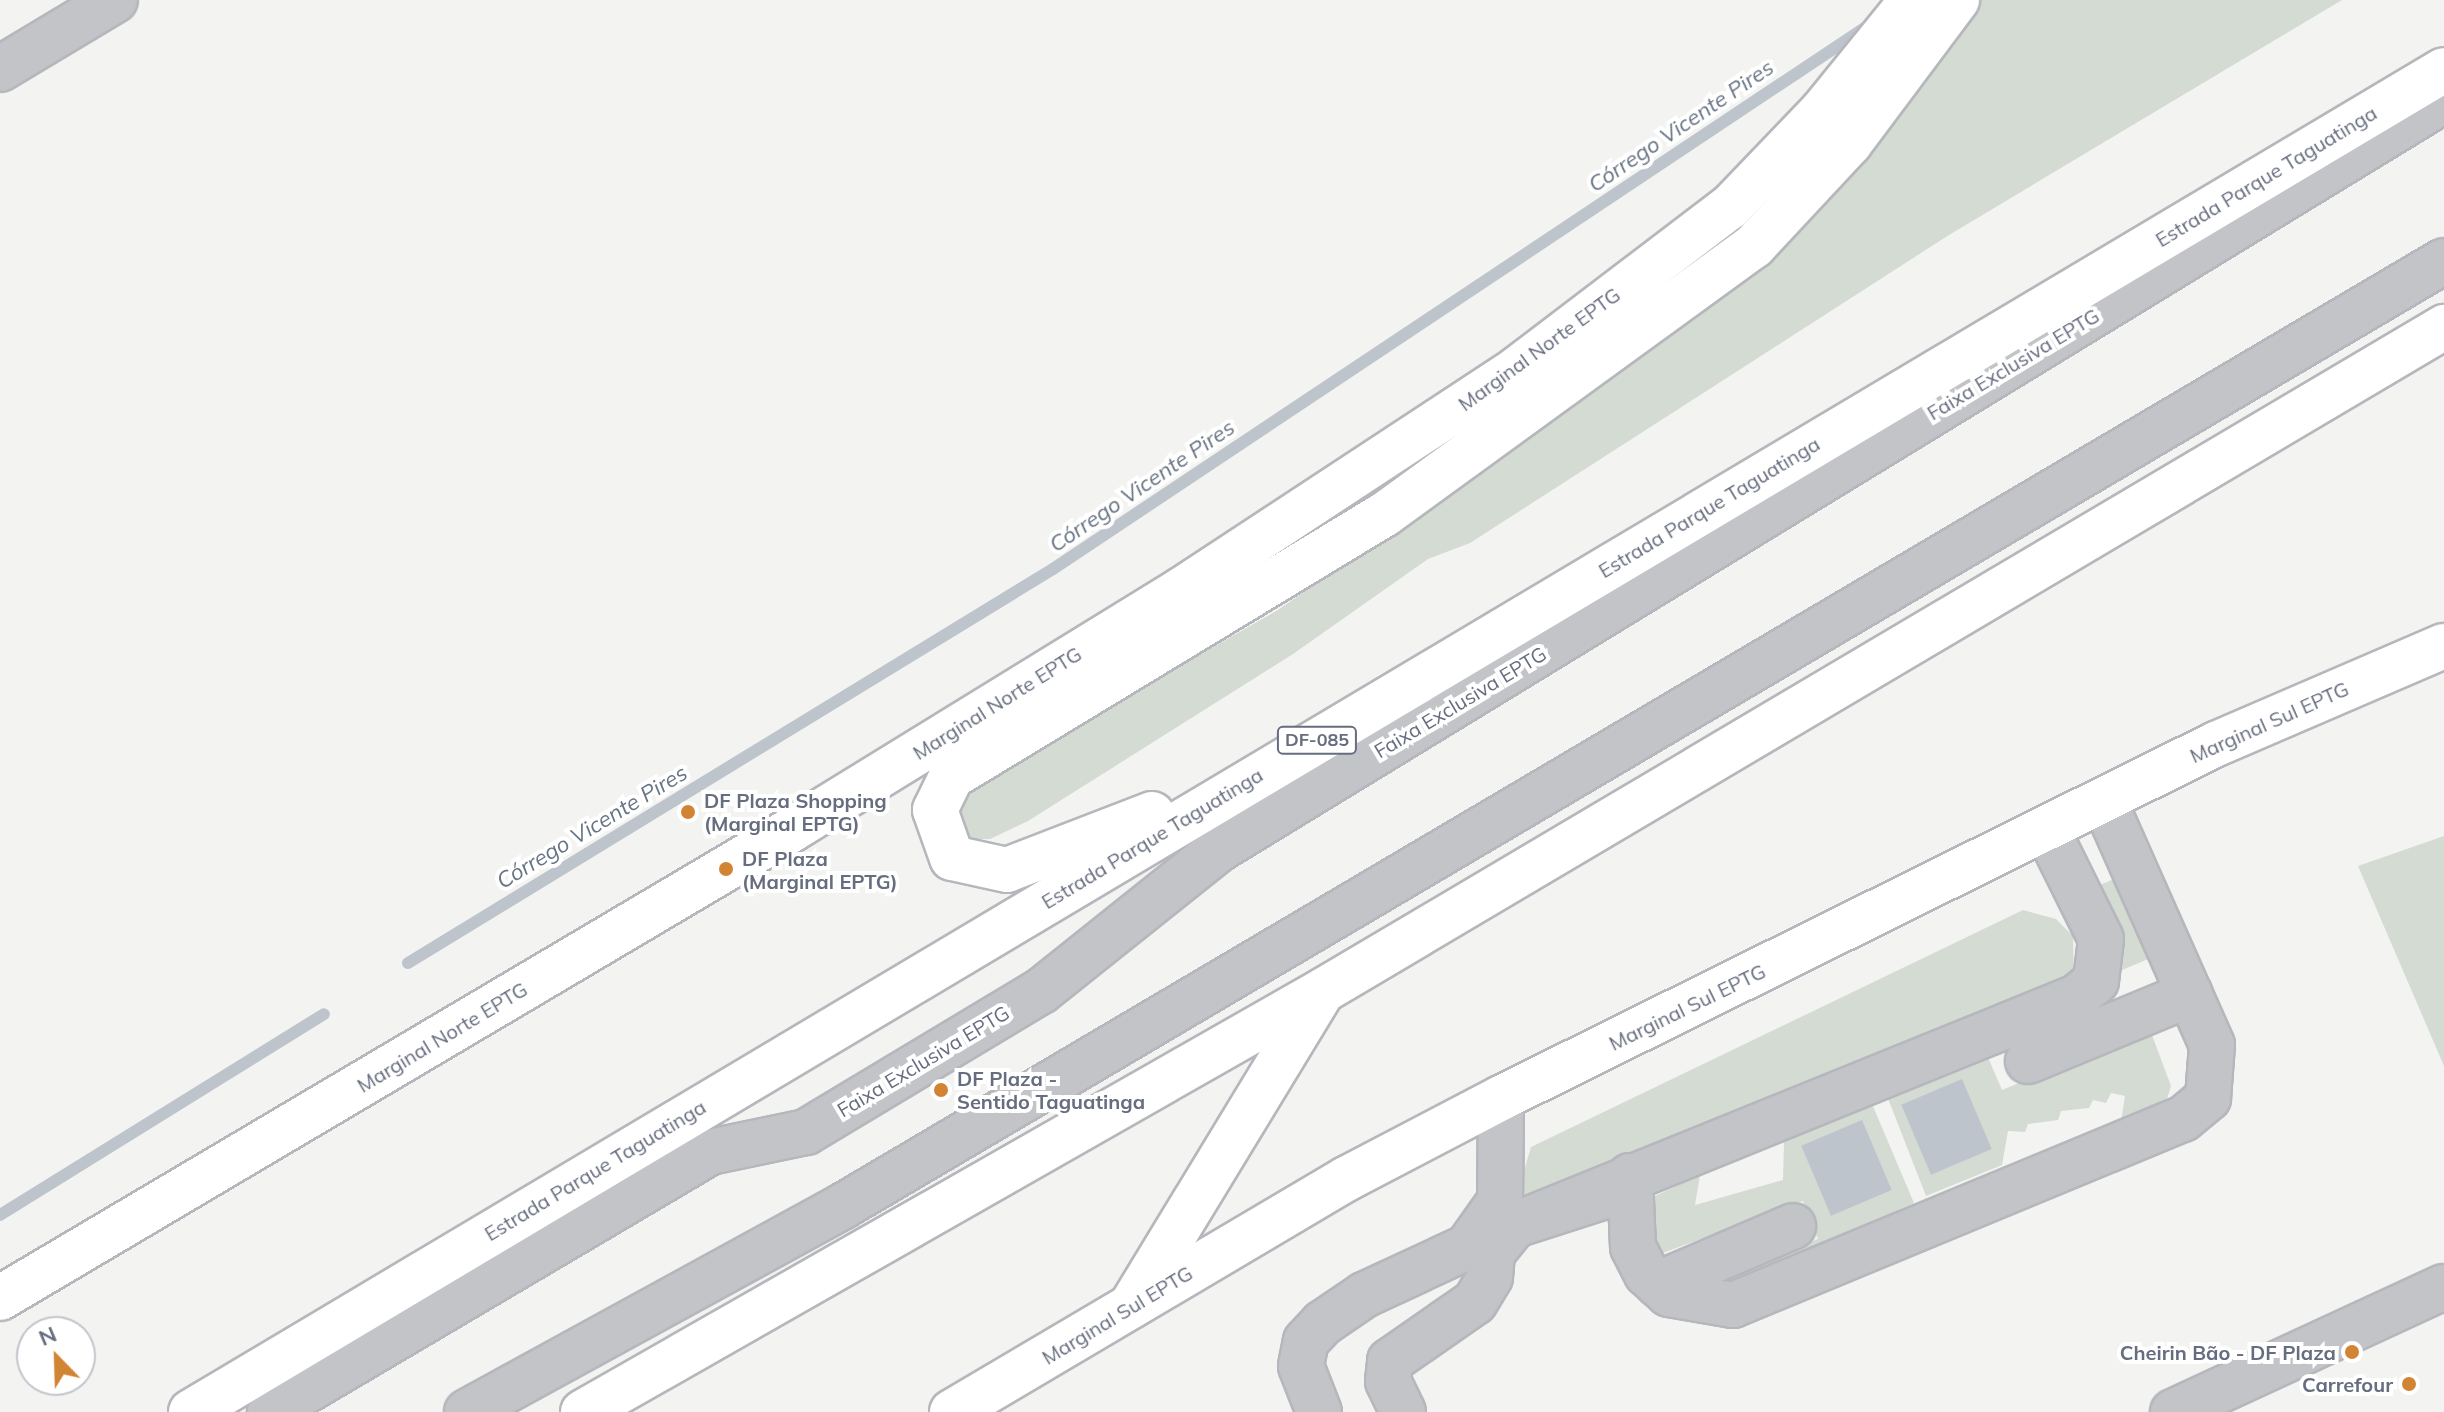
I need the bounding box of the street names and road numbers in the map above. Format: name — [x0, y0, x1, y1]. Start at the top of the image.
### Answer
street label: Estrada Parque Taguatinga — [2151, 100, 2381, 252]
street label: Marginal Norte EPTG — [1453, 282, 1625, 416]
street label: Faixa Exclusiva EPTG — [1923, 303, 2103, 425]
street label: Estrada Parque Taguatinga — [1594, 431, 1824, 583]
street label: Marginal Norte EPTG — [908, 641, 1086, 765]
street label: Faixa Exclusiva EPTG — [1370, 641, 1550, 763]
street label: Marginal Sul EPTG — [2186, 676, 2352, 768]
road number: DF-085 — [1275, 726, 1359, 754]
street label: Estrada Parque Taguatinga — [1037, 762, 1267, 914]
street label: Marginal Sul EPTG — [1605, 959, 1769, 1055]
street label: Marginal Norte EPTG — [353, 977, 531, 1097]
street label: Faixa Exclusiva EPTG — [833, 1000, 1013, 1122]
street label: Estrada Parque Taguatinga — [480, 1094, 710, 1246]
street label: Marginal Sul EPTG — [1038, 1261, 1196, 1369]

